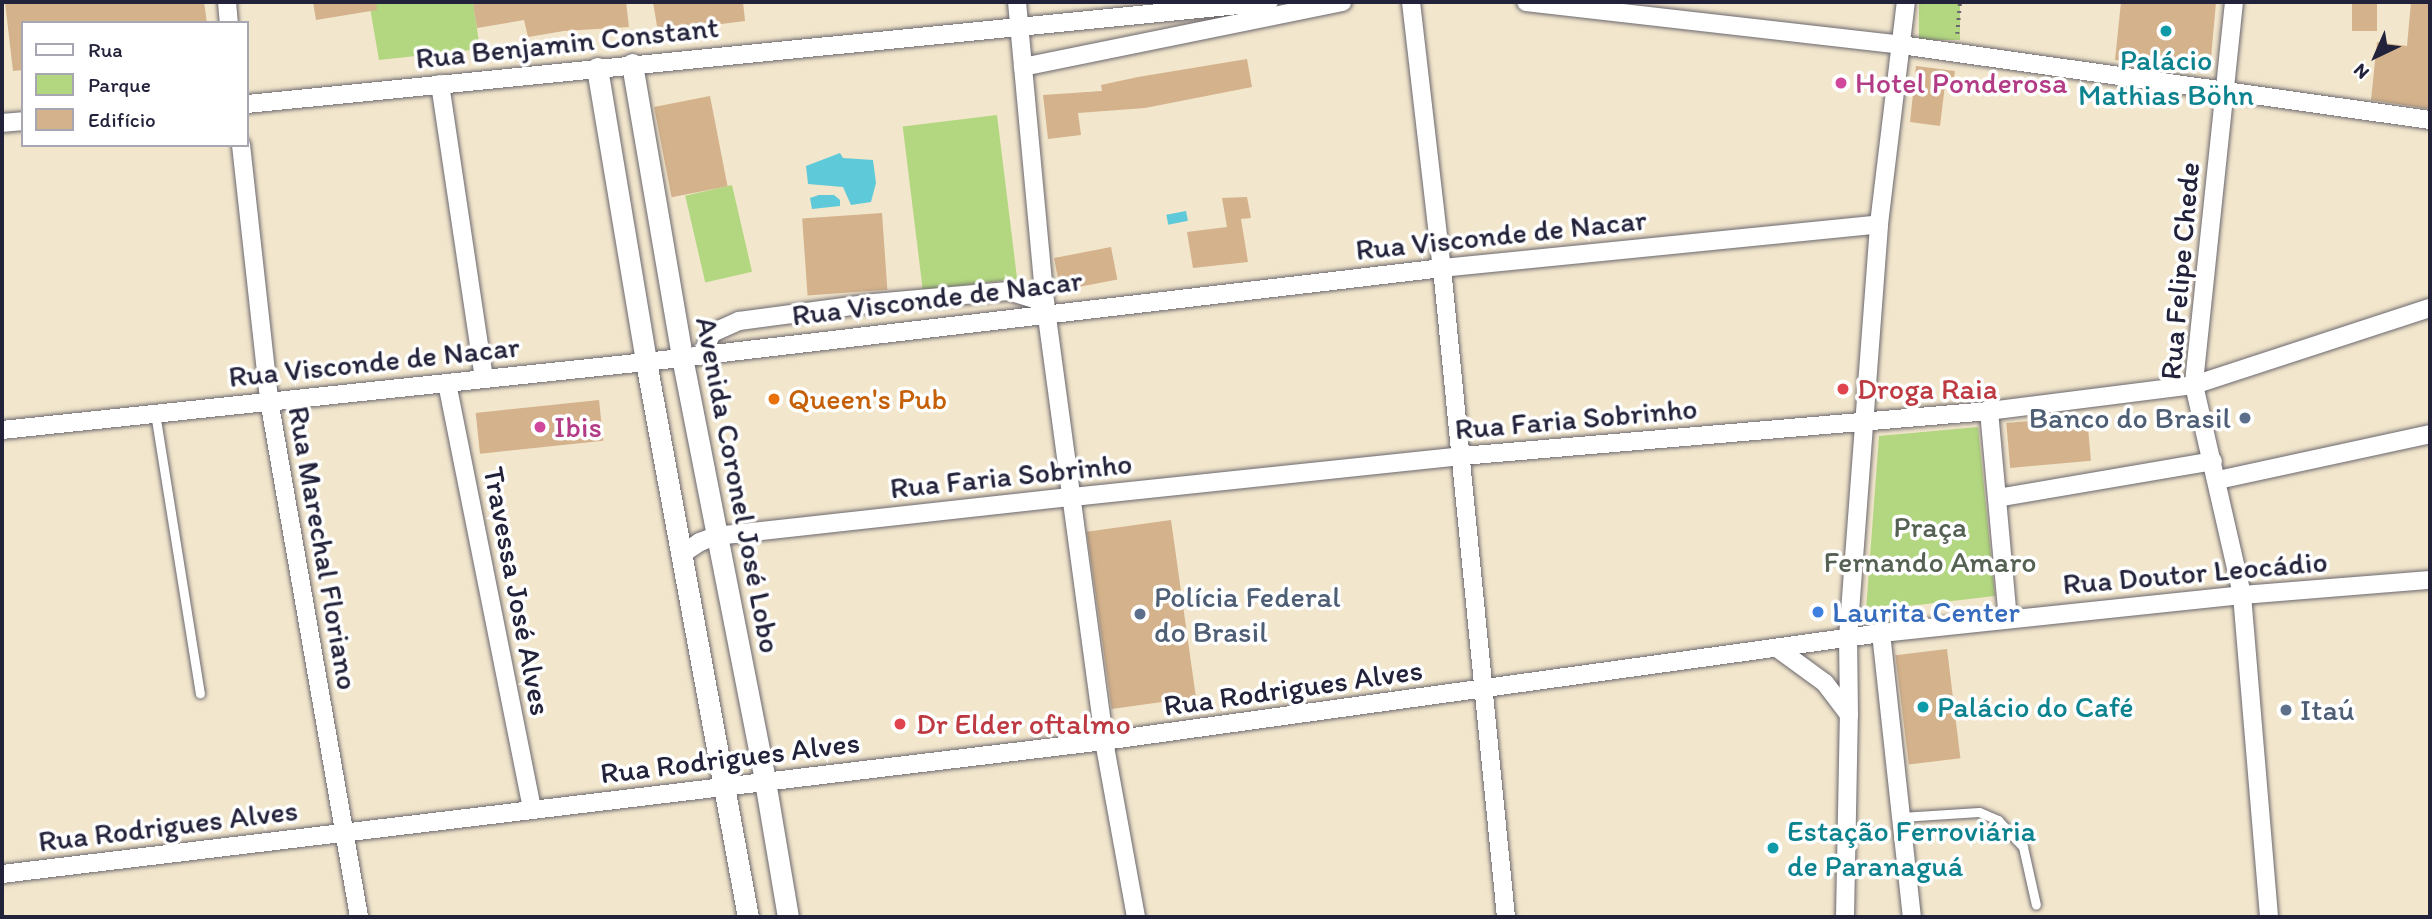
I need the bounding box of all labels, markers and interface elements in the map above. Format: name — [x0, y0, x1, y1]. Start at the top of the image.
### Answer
street label: Rua Benjamin Constant — [414, 9, 720, 77]
legend — [21, 21, 248, 147]
north arrow — [2341, 21, 2411, 91]
marker: Palácio Mathias Böhn — [2158, 23, 2174, 39]
text: Rua — [88, 37, 123, 62]
place label: Palácio Mathias Böhn — [2078, 42, 2254, 112]
text: N — [2348, 59, 2374, 84]
place label: Hotel Ponderosa — [1855, 65, 2067, 101]
text: Parque — [88, 72, 151, 97]
marker: Hotel Ponderosa — [1833, 75, 1849, 91]
text: Edifício — [88, 107, 156, 132]
street label: Rua Felipe Chede — [2153, 161, 2207, 381]
street label: Rua Visconde de Nacar — [1354, 202, 1648, 268]
street label: Rua Visconde de Nacar — [790, 262, 1084, 334]
street label: Avenida Coronel José Lobo — [688, 314, 788, 656]
street label: Rua Visconde de Nacar — [227, 329, 521, 395]
place label: Droga Raia — [1857, 371, 1998, 407]
place label: Queen's Pub — [788, 381, 947, 417]
marker: Droga Raia — [1835, 381, 1851, 397]
street label: Rua Faria Sobrinho — [1453, 390, 1699, 448]
marker: Queen's Pub — [766, 391, 782, 407]
place label: Banco do Brasil — [2028, 400, 2231, 436]
street label: Rua Marechal Floriano — [280, 403, 366, 693]
place label: Ibis — [554, 409, 602, 445]
marker: Banco do Brasil — [2237, 410, 2253, 426]
marker: Ibis — [532, 419, 548, 435]
street label: Rua Faria Sobrinho — [888, 445, 1134, 507]
street label: Travessa José Alves — [475, 464, 559, 718]
park label: Praça Fernando Amaro — [1823, 509, 2037, 580]
street label: Rua Doutor Leocádio — [2061, 543, 2329, 603]
place label: Polícia Federal do Brasil — [1154, 579, 1340, 650]
place label: Laurita Center — [1832, 594, 2020, 630]
marker: Laurita Center — [1810, 604, 1826, 620]
marker: Polícia Federal do Brasil — [1132, 606, 1148, 622]
street label: Rua Rodrigues Alves — [1161, 652, 1425, 724]
place label: Palácio do Café — [1937, 689, 2135, 725]
place label: Itaú — [2300, 692, 2355, 728]
marker: Palácio do Café — [1915, 699, 1931, 715]
marker: Itaú — [2278, 702, 2294, 718]
place label: Dr Elder oftalmo — [916, 706, 1129, 742]
marker: Dr Elder oftalmo — [890, 714, 910, 734]
street label: Rua Rodrigues Alves — [598, 724, 862, 792]
street label: Rua Rodrigues Alves — [36, 792, 300, 860]
place label: Estação Ferroviária de Paranaguá — [1787, 813, 2034, 884]
marker: Estação Ferroviária de Paranaguá — [1765, 840, 1781, 856]

